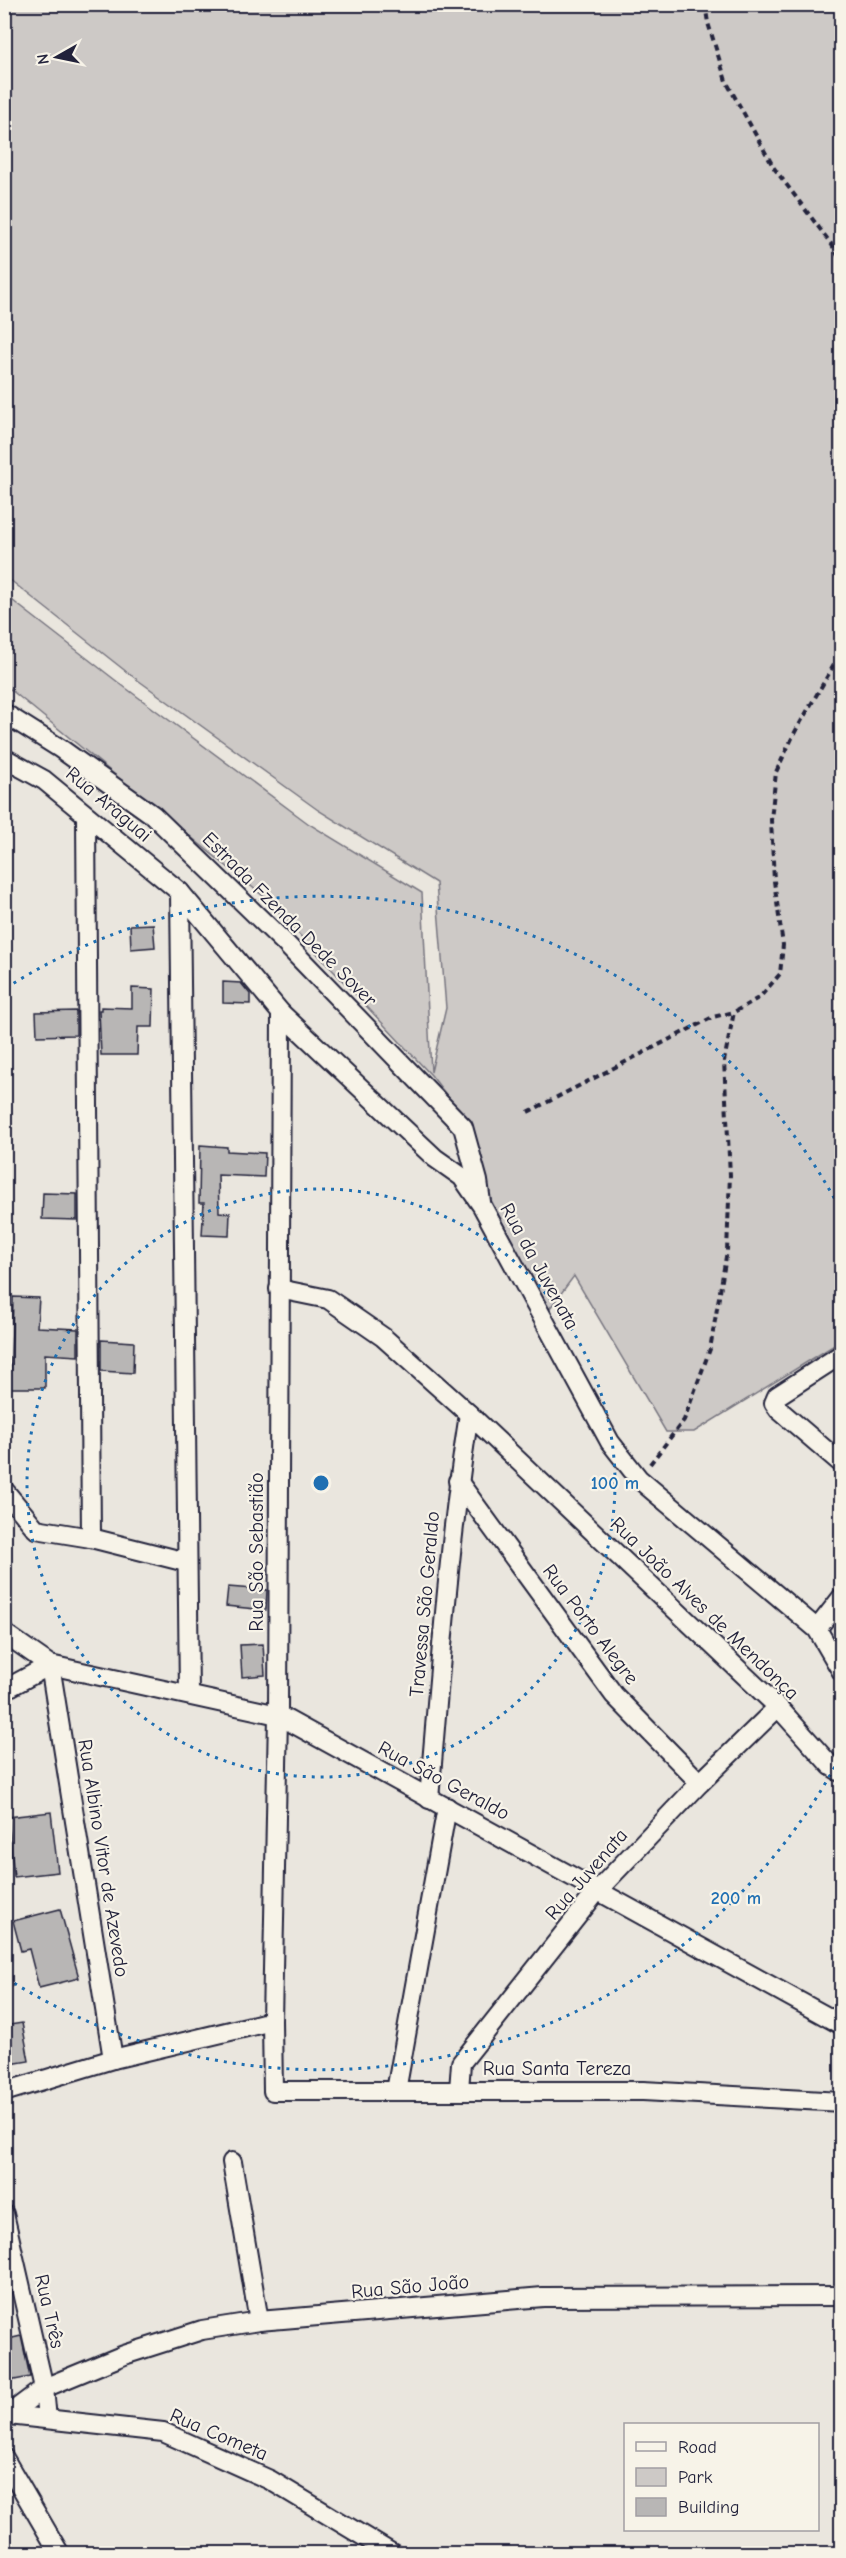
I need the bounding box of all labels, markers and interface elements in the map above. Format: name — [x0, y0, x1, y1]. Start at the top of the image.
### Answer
north arrow — [27, 27, 87, 87]
text: N — [33, 53, 53, 66]
street label: Rua Araguai — [61, 762, 156, 847]
street label: Estrada Fzenda Dede Sover — [198, 827, 382, 1011]
street label: Rua da Juvenata — [495, 1199, 584, 1333]
street label: Rua São Sebastião — [245, 1472, 268, 1632]
centre of rings — [311, 1473, 331, 1493]
text: 100 m — [591, 1473, 639, 1494]
street label: Travessa São Geraldo — [405, 1510, 444, 1698]
street label: Rua João Alves de Mendonça — [606, 1512, 804, 1704]
street label: Rua Porto Alegre — [538, 1560, 643, 1689]
street label: Rua São Geraldo — [374, 1736, 513, 1825]
street label: Rua Albino Vitor de Azevedo — [73, 1737, 134, 1979]
street label: Rua Juvenata — [541, 1824, 632, 1925]
text: 200 m — [711, 1888, 761, 1909]
street label: Rua Santa Tereza — [483, 2057, 631, 2080]
street label: Rua São João — [350, 2270, 470, 2303]
street label: Rua Três — [30, 2272, 69, 2350]
street label: Rua Cometa — [166, 2404, 271, 2465]
legend — [624, 2423, 819, 2531]
text: Road — [678, 2437, 717, 2458]
text: Park — [678, 2467, 713, 2488]
text: Building — [678, 2497, 740, 2518]

